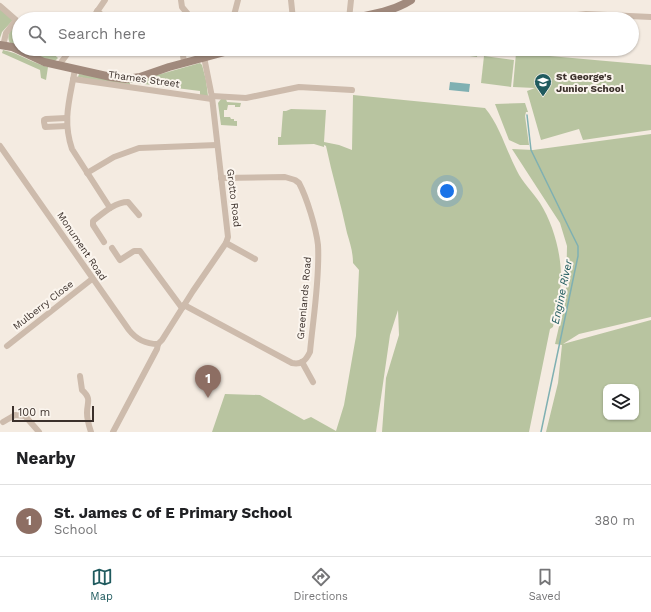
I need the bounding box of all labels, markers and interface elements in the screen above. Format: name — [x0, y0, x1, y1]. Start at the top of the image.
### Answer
search box — [12, 12, 639, 56]
icon: search — [26, 23, 48, 45]
text: Search here — [58, 25, 146, 43]
street label: Thames Street — [108, 69, 181, 90]
place label: St George's Junior School — [556, 71, 625, 94]
school or university icon: St George's Junior School — [533, 72, 553, 97]
street label: Grotto Road — [225, 168, 243, 228]
your location — [437, 181, 457, 201]
street label: Monument Road — [55, 210, 109, 282]
street label: Greenlands Road — [295, 256, 313, 340]
water label: Engine River — [549, 258, 575, 325]
street label: Mulberry Close — [11, 278, 75, 332]
pin: 1 — [195, 365, 221, 398]
map controls — [603, 384, 639, 420]
button: layers — [603, 384, 639, 420]
scale bar — [12, 404, 94, 423]
text: 100 m — [18, 406, 50, 419]
text: Nearby — [16, 448, 75, 468]
text: St. James C of E Primary School — [54, 504, 292, 522]
text: 1 — [26, 513, 32, 528]
text: 380 m — [595, 513, 635, 528]
text: School — [54, 522, 97, 537]
tab: Map — [90, 566, 113, 603]
tab: Directions — [294, 566, 348, 603]
tab: Saved — [529, 566, 561, 603]

